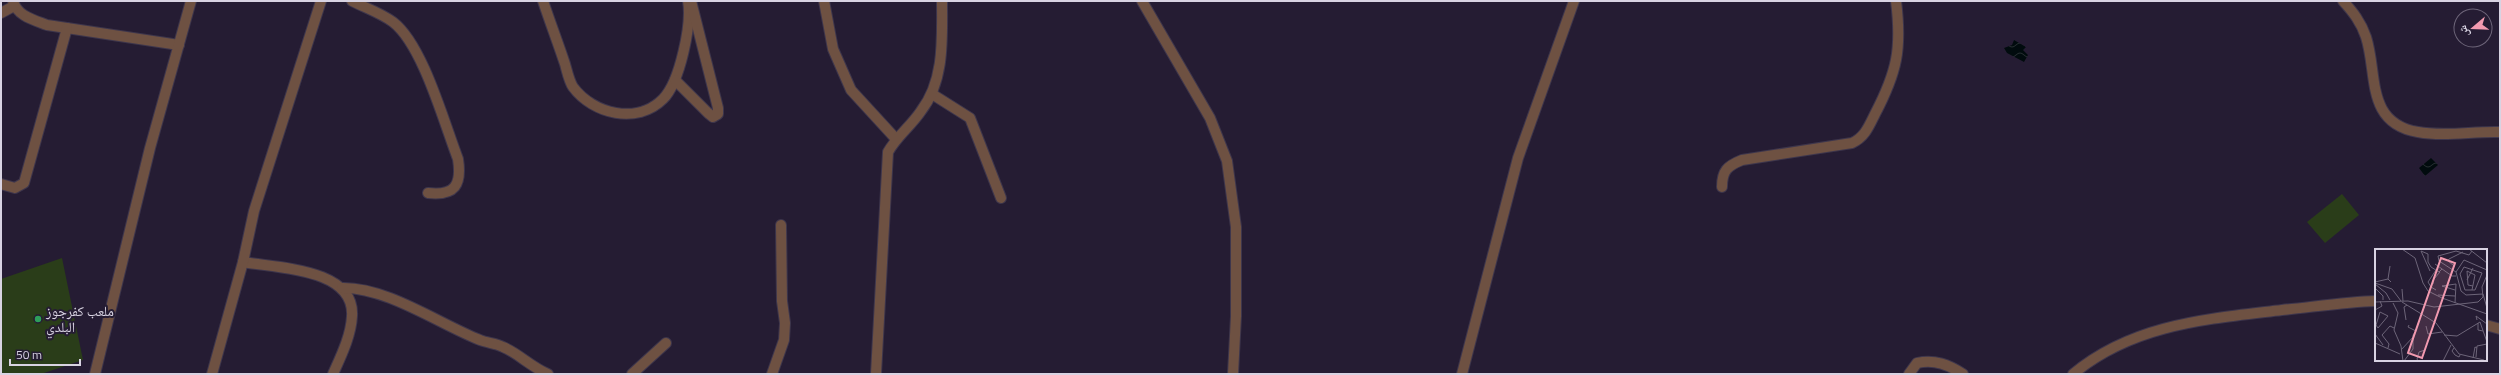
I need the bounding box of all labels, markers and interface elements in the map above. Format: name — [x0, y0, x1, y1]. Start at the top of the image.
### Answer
north arrow — [2453, 8, 2493, 48]
text: ش — [2454, 23, 2473, 39]
inset map — [2375, 249, 2487, 361]
place label: ملعب كفرجوز البلدي — [45, 300, 114, 339]
marker: ملعب كفرجوز البلدي — [33, 314, 43, 324]
scale bar — [10, 341, 80, 367]
text: 50 m — [16, 345, 42, 364]

